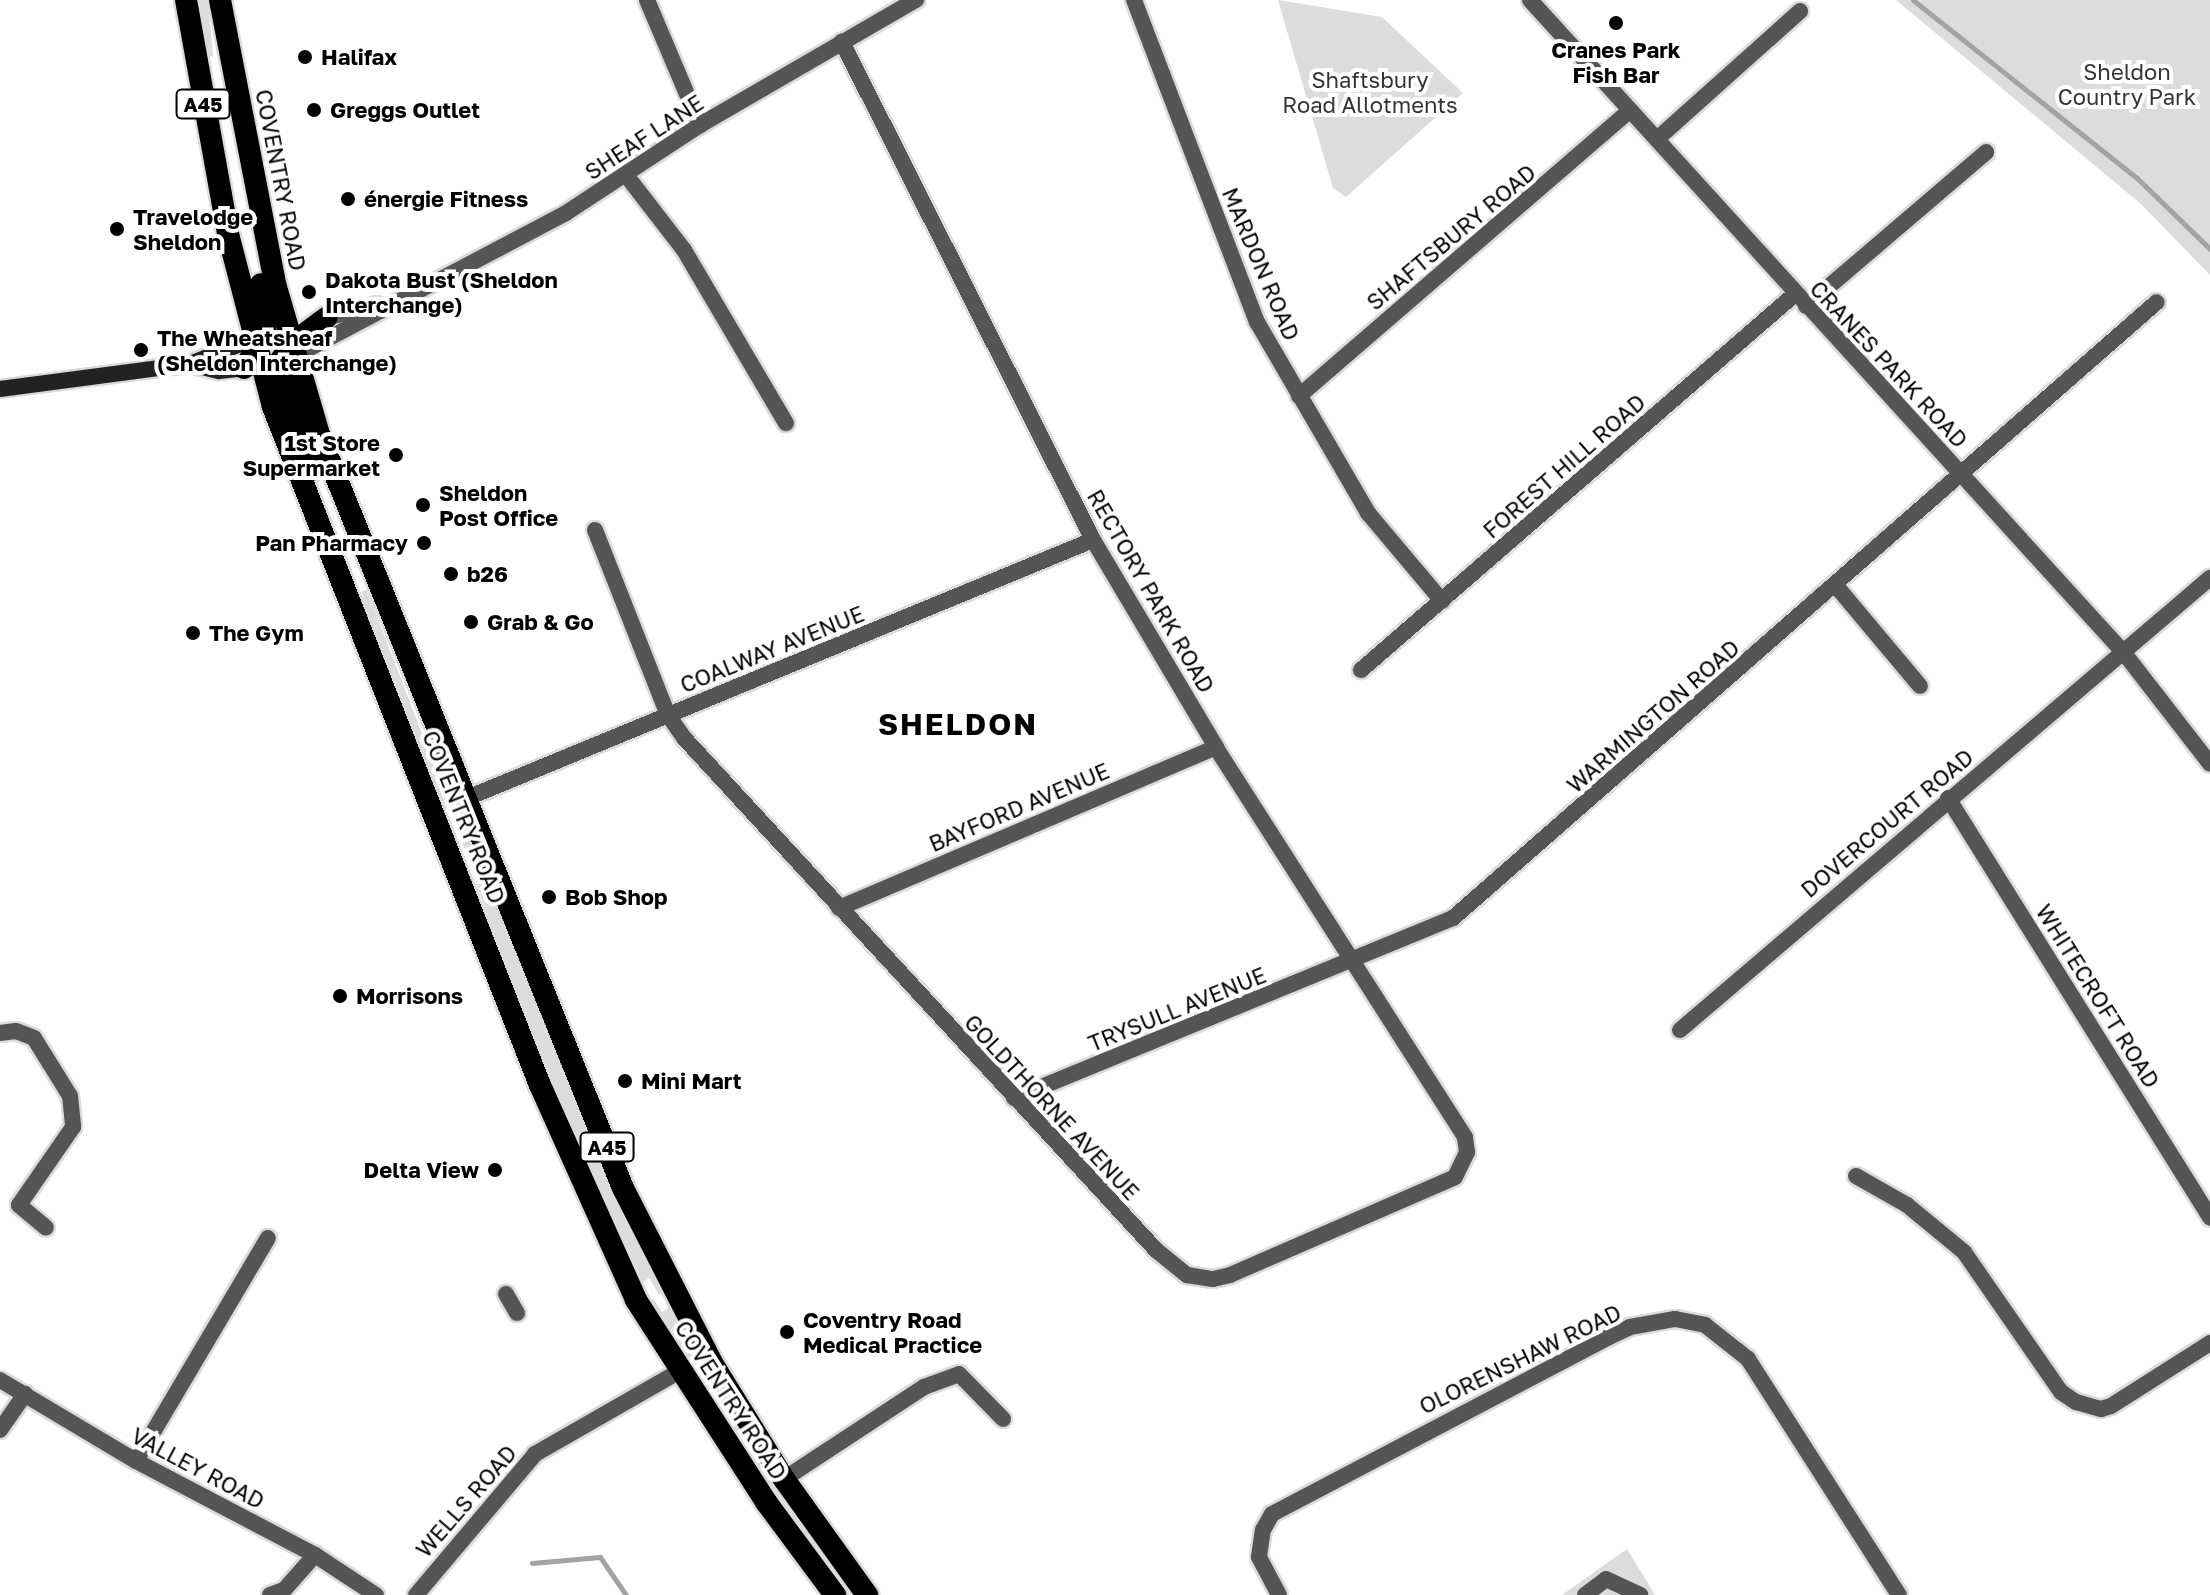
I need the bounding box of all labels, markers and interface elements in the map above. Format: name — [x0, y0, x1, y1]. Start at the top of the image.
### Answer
marker: Cranes Park Fish Bar — [1607, 14, 1625, 32]
place label: Cranes Park Fish Bar — [1551, 36, 1681, 88]
place label: Halifax — [321, 44, 397, 70]
marker: Halifax — [296, 48, 314, 66]
park label: Sheldon Country Park — [2058, 58, 2196, 110]
park label: Shaftsbury Road Allotments — [1282, 66, 1458, 118]
street label: COVENTRY ROAD — [250, 87, 312, 273]
road number: A45 — [175, 88, 231, 120]
street label: SHEAF LANE — [580, 89, 708, 185]
place label: Greggs Outlet — [330, 97, 480, 123]
marker: Greggs Outlet — [305, 101, 323, 119]
street label: SHAFTSBURY ROAD — [1361, 159, 1541, 315]
street label: MARDON ROAD — [1217, 184, 1305, 344]
place label: énergie Fitness — [364, 186, 528, 212]
marker: énergie Fitness — [339, 190, 357, 208]
place label: Travelodge Sheldon — [133, 203, 253, 254]
marker: Travelodge Sheldon — [108, 220, 126, 238]
place label: Dakota Bust (Sheldon Interchange) — [325, 266, 558, 318]
street label: CRANES PARK ROAD — [1805, 275, 1973, 453]
marker: Dakota Bust (Sheldon Interchange) — [300, 283, 318, 301]
place label: The Wheatsheaf (Sheldon Interchange) — [157, 324, 397, 376]
marker: The Wheatsheaf (Sheldon Interchange) — [132, 341, 150, 359]
street label: FOREST HILL ROAD — [1478, 389, 1650, 543]
place label: 1st Store Supermarket — [243, 429, 380, 480]
marker: 1st Store Supermarket — [387, 446, 405, 464]
place label: Sheldon Post Office — [439, 479, 558, 530]
street label: RECTORY PARK ROAD — [1082, 485, 1220, 697]
marker: Sheldon Post Office — [414, 496, 432, 514]
place label: Pan Pharmacy — [255, 530, 408, 556]
marker: Pan Pharmacy — [415, 534, 433, 552]
place label: b26 — [467, 561, 508, 587]
marker: b26 — [442, 565, 460, 583]
street label: COALWAY AVENUE — [676, 600, 868, 698]
place label: Grab & Go — [487, 609, 594, 635]
marker: Grab & Go — [462, 613, 480, 631]
place label: The Gym — [209, 620, 304, 646]
marker: The Gym — [184, 624, 202, 642]
street label: WARMINGTON ROAD — [1561, 634, 1745, 798]
district label: SHELDON — [878, 706, 1038, 742]
street label: COVENTRY ROAD — [417, 727, 511, 907]
street label: DOVERCOURT ROAD — [1796, 743, 1978, 903]
street label: BAYFORD AVENUE — [925, 757, 1113, 857]
place label: Bob Shop — [565, 884, 668, 910]
marker: Bob Shop — [540, 888, 558, 906]
street label: WHITECROFT ROAD — [2031, 899, 2165, 1093]
street label: TRYSULL AVENUE — [1084, 961, 1270, 1057]
place label: Morrisons — [356, 983, 463, 1009]
marker: Morrisons — [331, 987, 349, 1005]
street label: GOLDTHORNE AVENUE — [959, 1009, 1145, 1205]
place label: Mini Mart — [641, 1068, 742, 1094]
marker: Mini Mart — [616, 1072, 634, 1090]
road number: A45 — [579, 1131, 635, 1163]
place label: Delta View — [364, 1157, 479, 1183]
marker: Delta View — [486, 1161, 504, 1179]
street label: OLORENSHAW ROAD — [1415, 1299, 1625, 1419]
place label: Coventry Road Medical Practice — [803, 1306, 982, 1358]
street label: COVENTRY ROAD — [670, 1316, 792, 1484]
marker: Coventry Road Medical Practice — [778, 1323, 796, 1341]
street label: VALLEY ROAD — [127, 1422, 269, 1514]
street label: WELLS ROAD — [410, 1440, 522, 1562]

